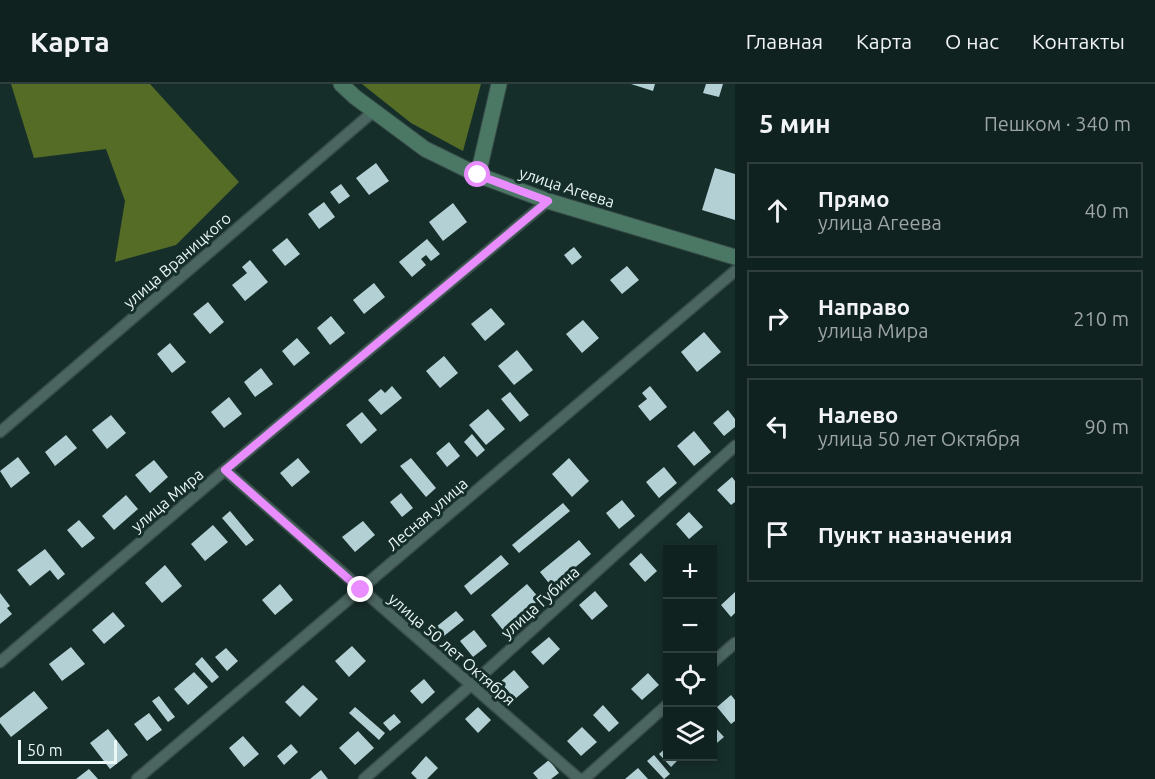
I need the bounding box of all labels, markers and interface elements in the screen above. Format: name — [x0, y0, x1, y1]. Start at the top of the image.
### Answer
text: Карта — [30, 26, 110, 57]
text: Главная — [746, 29, 823, 53]
text: Карта — [856, 29, 912, 53]
text: О нас — [945, 29, 999, 53]
text: Контакты — [1032, 29, 1125, 53]
text: 5 мин — [759, 109, 831, 138]
text: Пешком · 340 m — [984, 112, 1131, 135]
route start — [464, 161, 490, 187]
street label: улица Агеева — [517, 163, 617, 211]
text: Прямо — [818, 186, 889, 211]
icon: ahead — [761, 194, 794, 227]
text: 40 m — [1085, 199, 1129, 222]
street label: улица Враницкого — [120, 208, 234, 312]
text: улица Агеева — [818, 211, 942, 234]
text: Направо — [818, 294, 910, 319]
icon: right — [761, 302, 794, 335]
text: 210 m — [1073, 307, 1129, 330]
text: улица Мира — [818, 319, 929, 342]
text: Налево — [818, 402, 898, 427]
icon: left — [761, 410, 794, 443]
text: 90 m — [1085, 415, 1129, 438]
text: улица 50 лет Октября — [818, 427, 1020, 450]
street label: улица Мира — [127, 465, 207, 535]
street label: Лесная улица — [383, 474, 471, 554]
icon: arrive — [761, 518, 794, 551]
text: Пункт назначения — [818, 522, 1012, 547]
map controls — [663, 545, 717, 761]
button: + — [663, 545, 717, 599]
street label: улица Губина — [497, 562, 583, 642]
route end — [347, 576, 373, 602]
street label: улица 50 лет Октября — [385, 589, 519, 709]
button: − — [663, 599, 717, 653]
button: locate — [663, 653, 717, 707]
button: layers — [663, 707, 717, 761]
scale bar — [18, 737, 117, 764]
text: 50 m — [27, 741, 63, 759]

